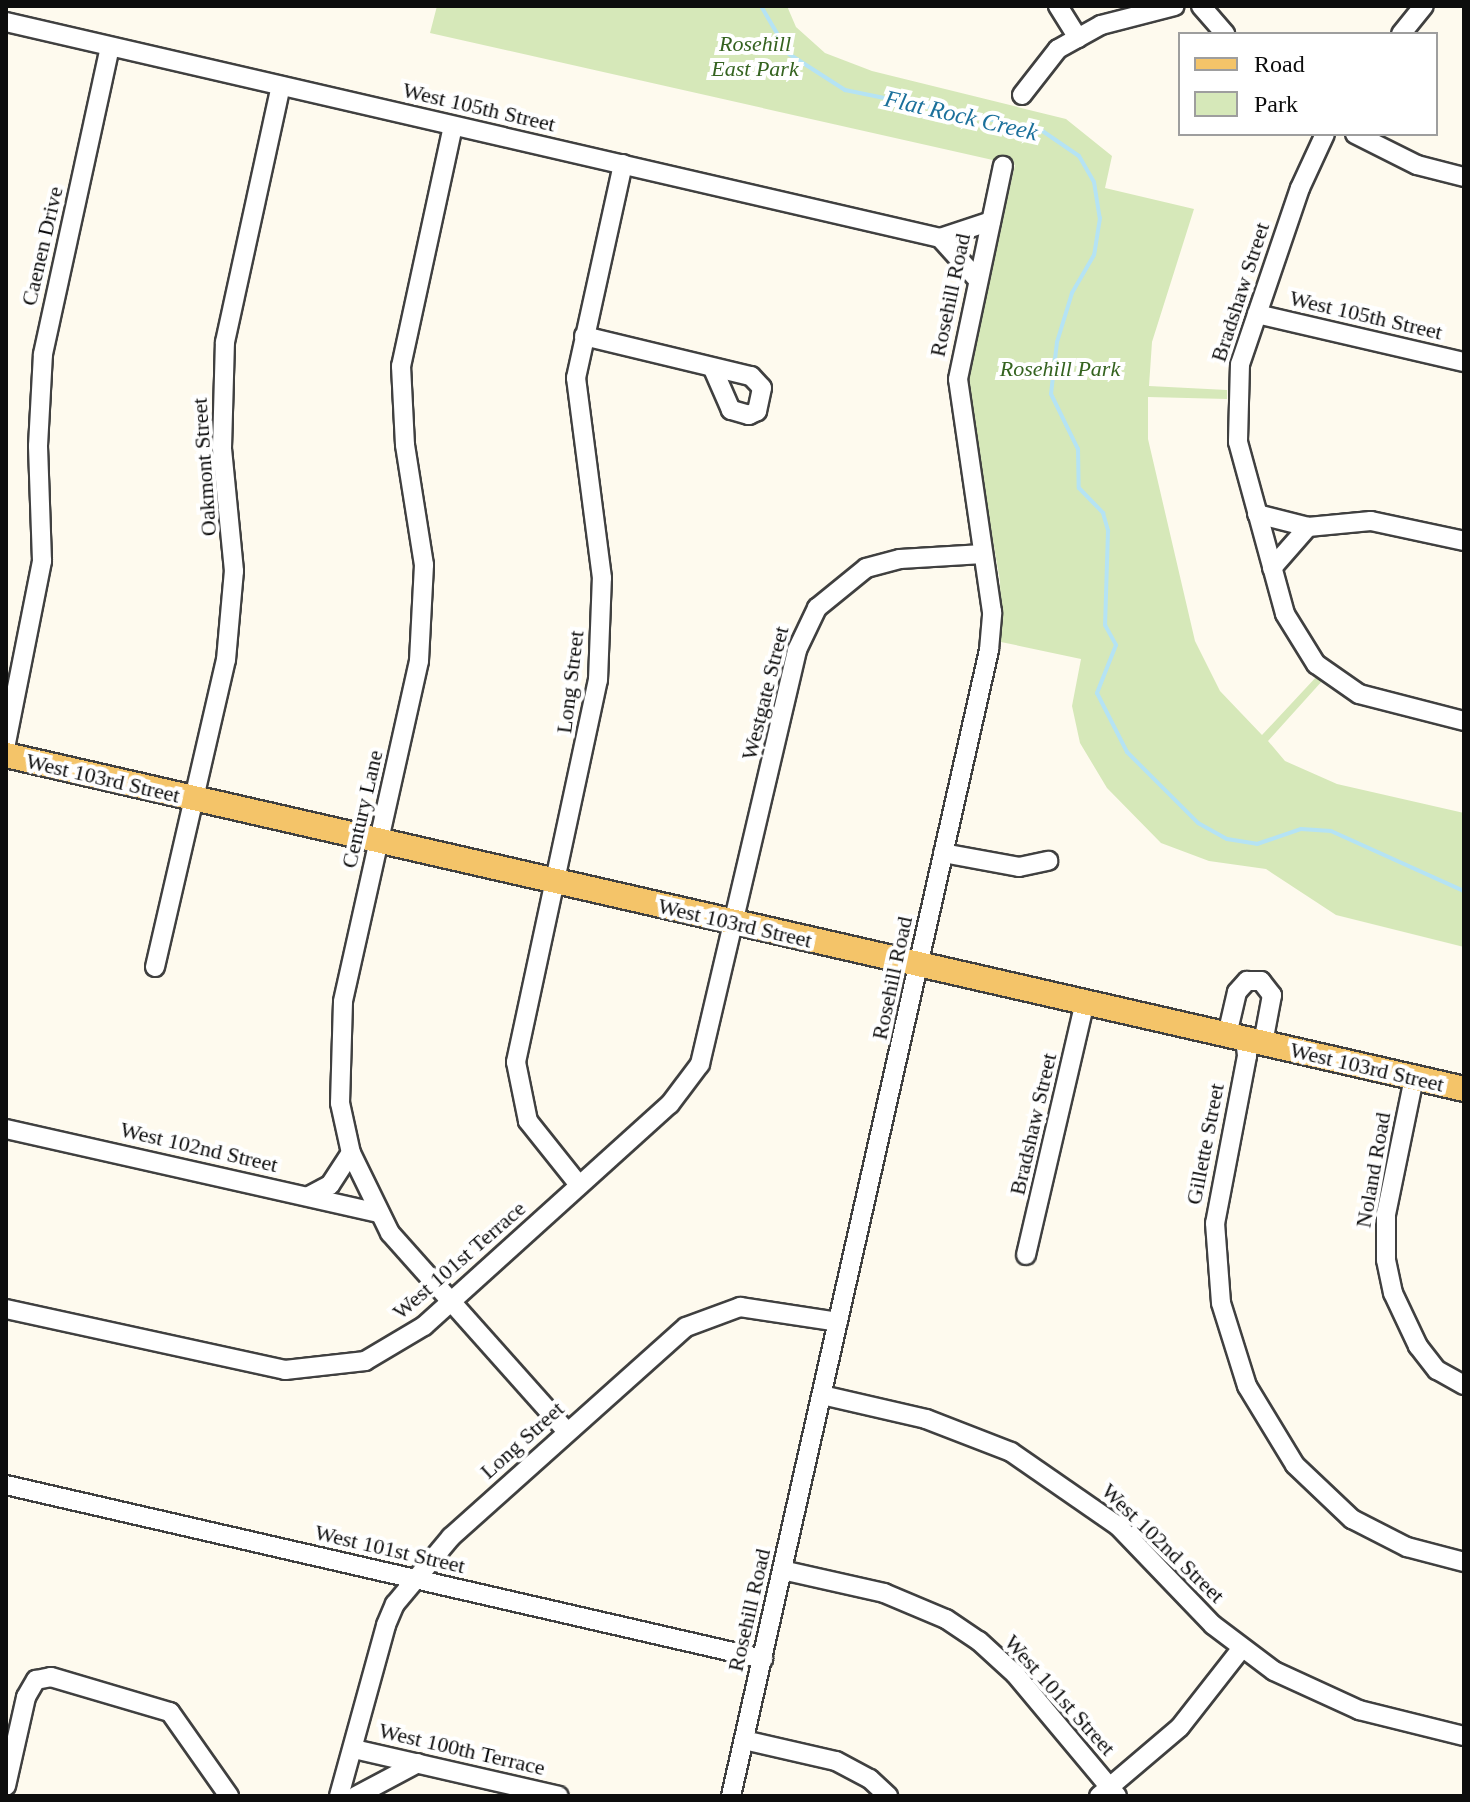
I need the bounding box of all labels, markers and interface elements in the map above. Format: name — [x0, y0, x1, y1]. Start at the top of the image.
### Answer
park label: Rosehill East Park — [711, 30, 799, 82]
legend — [1178, 32, 1438, 136]
text: Road — [1254, 51, 1305, 77]
street label: West 105th Street — [400, 77, 558, 137]
water label: Flat Rock Creek — [882, 84, 1040, 148]
text: Park — [1254, 91, 1298, 117]
street label: Caenen Drive — [15, 184, 69, 308]
street label: Bradshaw Street — [1205, 219, 1275, 365]
street label: Rosehill Road — [924, 231, 976, 359]
street label: West 105th Street — [1287, 285, 1445, 345]
park label: Rosehill Park — [1000, 356, 1120, 382]
street label: Oakmont Street — [186, 397, 222, 537]
street label: Westgate Street — [736, 623, 794, 763]
street label: Long Street — [551, 629, 589, 735]
street label: West 103rd Street — [24, 747, 182, 809]
street label: Century Lane — [336, 747, 388, 871]
street label: West 103rd Street — [656, 892, 814, 954]
street label: Rosehill Road — [866, 914, 918, 1042]
street label: West 103rd Street — [1288, 1036, 1446, 1098]
street label: Bradshaw Street — [1004, 1050, 1062, 1198]
street label: Gillette Street — [1180, 1081, 1230, 1207]
street label: Noland Road — [1350, 1110, 1396, 1230]
street label: West 102nd Street — [118, 1116, 280, 1178]
street label: West 101st Terrace — [387, 1195, 531, 1325]
street label: Long Street — [475, 1396, 569, 1484]
street label: West 102nd Street — [1096, 1478, 1230, 1608]
street label: West 101st Street — [312, 1519, 468, 1579]
street label: Rosehill Road — [722, 1546, 776, 1674]
street label: West 101st Street — [999, 1629, 1121, 1761]
street label: West 100th Terrace — [376, 1717, 548, 1781]

